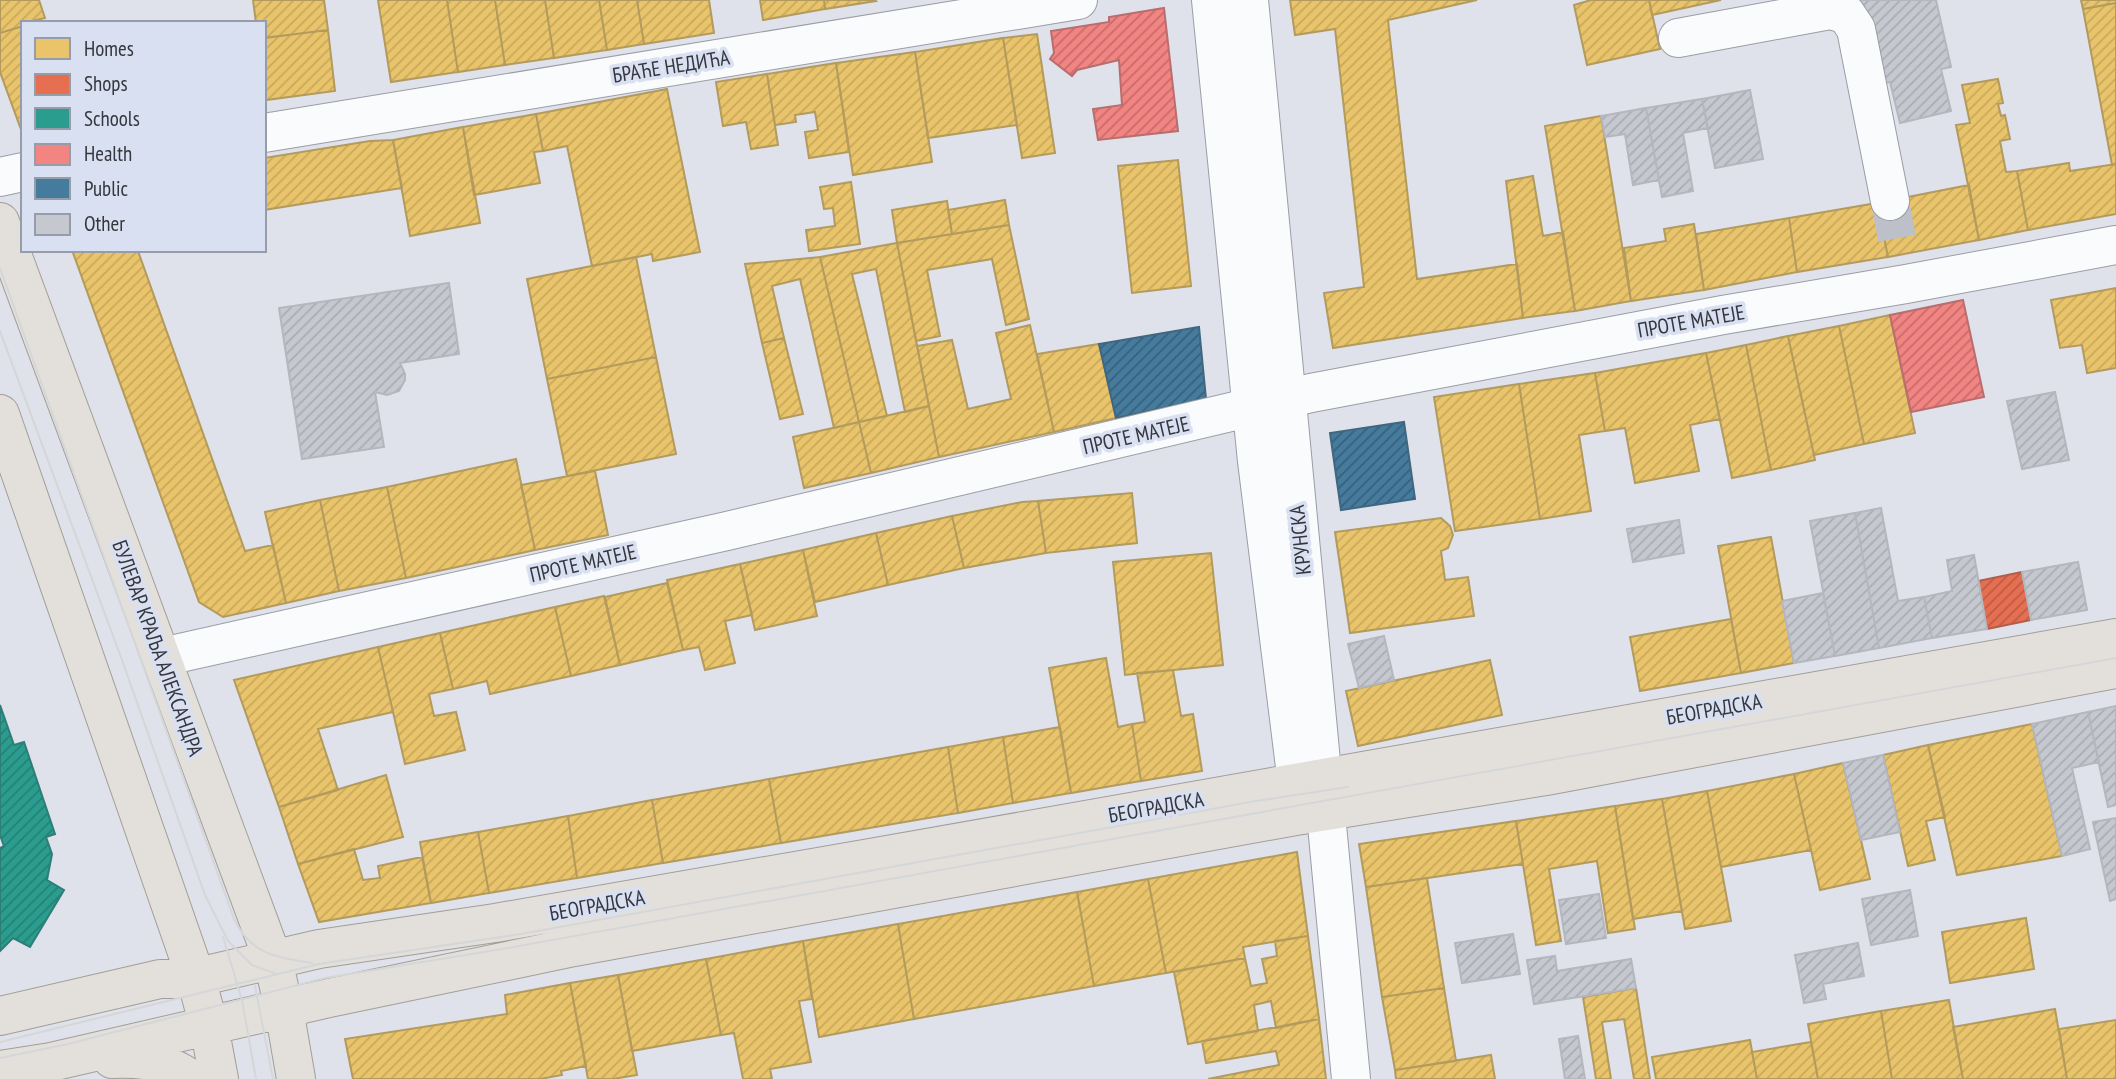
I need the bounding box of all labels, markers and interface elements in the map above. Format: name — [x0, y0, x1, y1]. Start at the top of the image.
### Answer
legend — [21, 21, 266, 252]
text: Homes — [84, 35, 134, 62]
street label: БРАЋЕ НЕДИЋА — [610, 43, 732, 89]
text: Shops — [84, 70, 128, 97]
text: Schools — [84, 105, 140, 132]
text: Health — [84, 140, 132, 167]
text: Public — [84, 175, 129, 202]
text: Other — [84, 210, 125, 237]
street label: ПРОТЕ МАТЕЈЕ — [1635, 298, 1747, 344]
street label: ПРОТЕ МАТЕЈЕ — [1080, 410, 1192, 460]
street label: КРУНСКА — [1283, 504, 1317, 576]
street label: БУЛЕВАР КРАЉА АЛЕКСАНДРА — [106, 536, 210, 760]
street label: ПРОТЕ МАТЕЈЕ — [527, 538, 639, 588]
street label: БЕОГРАДСКА — [1664, 687, 1764, 731]
street label: БЕОГРАДСКА — [1106, 785, 1206, 829]
street label: БЕОГРАДСКА — [547, 883, 647, 927]

